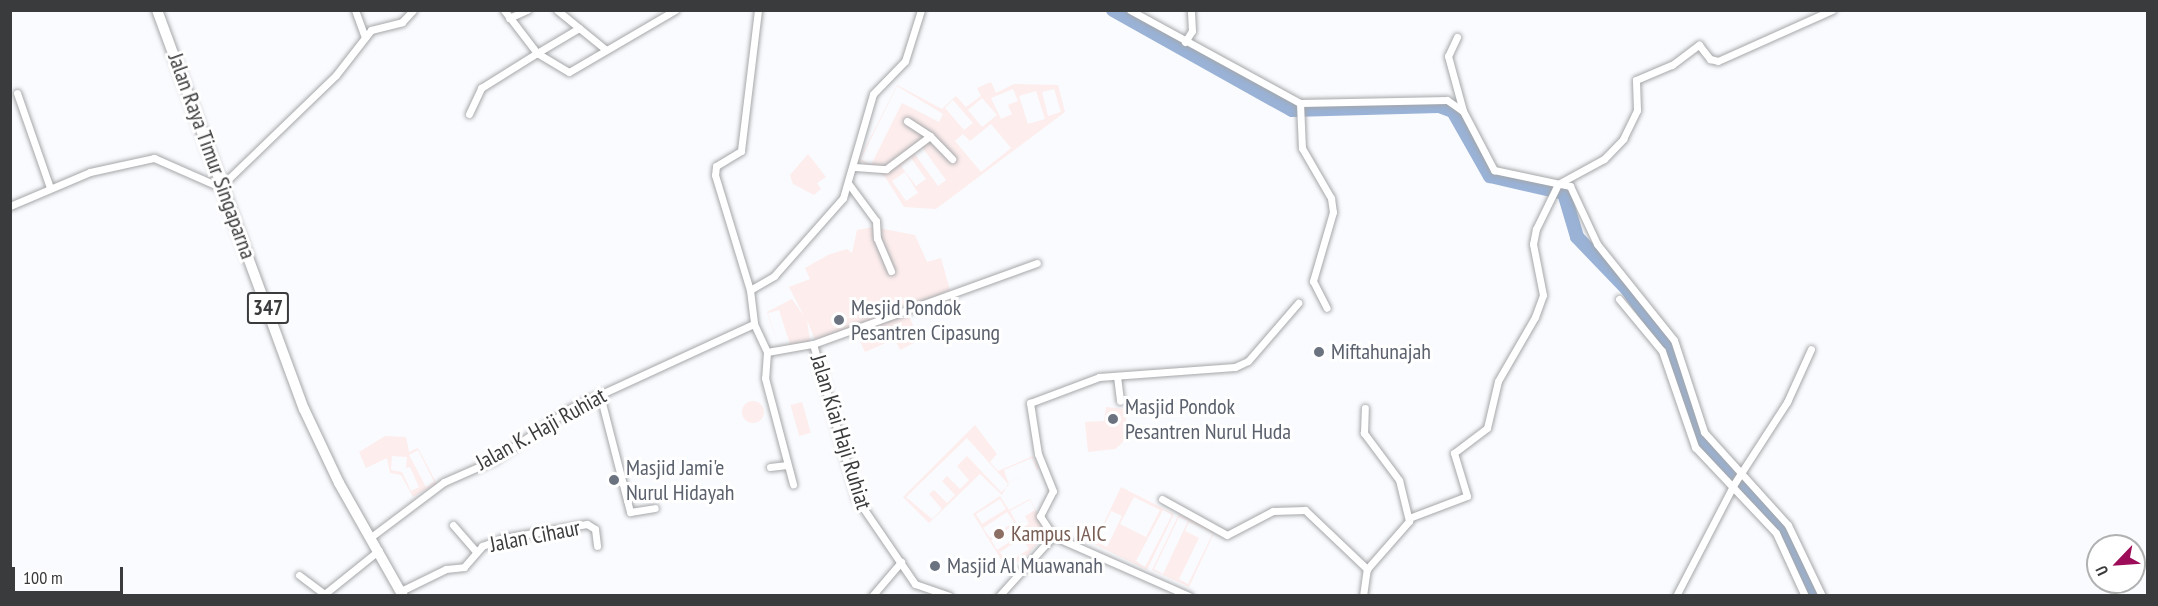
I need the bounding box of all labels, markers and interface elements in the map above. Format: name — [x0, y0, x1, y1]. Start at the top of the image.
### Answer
street label: Jalan Raya Timur Singaparna — [162, 49, 262, 263]
road number: 347 — [246, 290, 290, 326]
place label: Mesjid Pondok Pesantren Cipasung — [851, 294, 1000, 346]
marker: Mesjid Pondok Pesantren Cipasung — [832, 313, 846, 327]
place label: Miftahunajah — [1331, 339, 1431, 365]
marker: Miftahunajah — [1312, 345, 1326, 359]
street label: Jalan Kiai Haji Ruhiat — [805, 351, 877, 513]
street label: Jalan K. Haji Ruhiat — [471, 382, 611, 476]
place label: Masjid Pondok Pesantren Nurul Huda — [1125, 393, 1291, 445]
marker: Masjid Pondok Pesantren Nurul Huda — [1106, 412, 1120, 426]
place label: Masjid Jami'e Nurul Hidayah — [626, 454, 734, 506]
marker: Masjid Jami'e Nurul Hidayah — [607, 473, 621, 487]
street label: Jalan Cihaur — [488, 514, 582, 558]
place label: Kampus IAIC — [1011, 521, 1106, 547]
marker: Kampus IAIC — [992, 527, 1006, 541]
north arrow — [2086, 534, 2146, 594]
place label: Masjid Al Muawanah — [947, 553, 1103, 579]
scale bar — [15, 555, 126, 593]
marker: Masjid Al Muawanah — [928, 559, 942, 573]
text: U — [2091, 563, 2112, 579]
text: 100 m — [23, 566, 63, 589]

